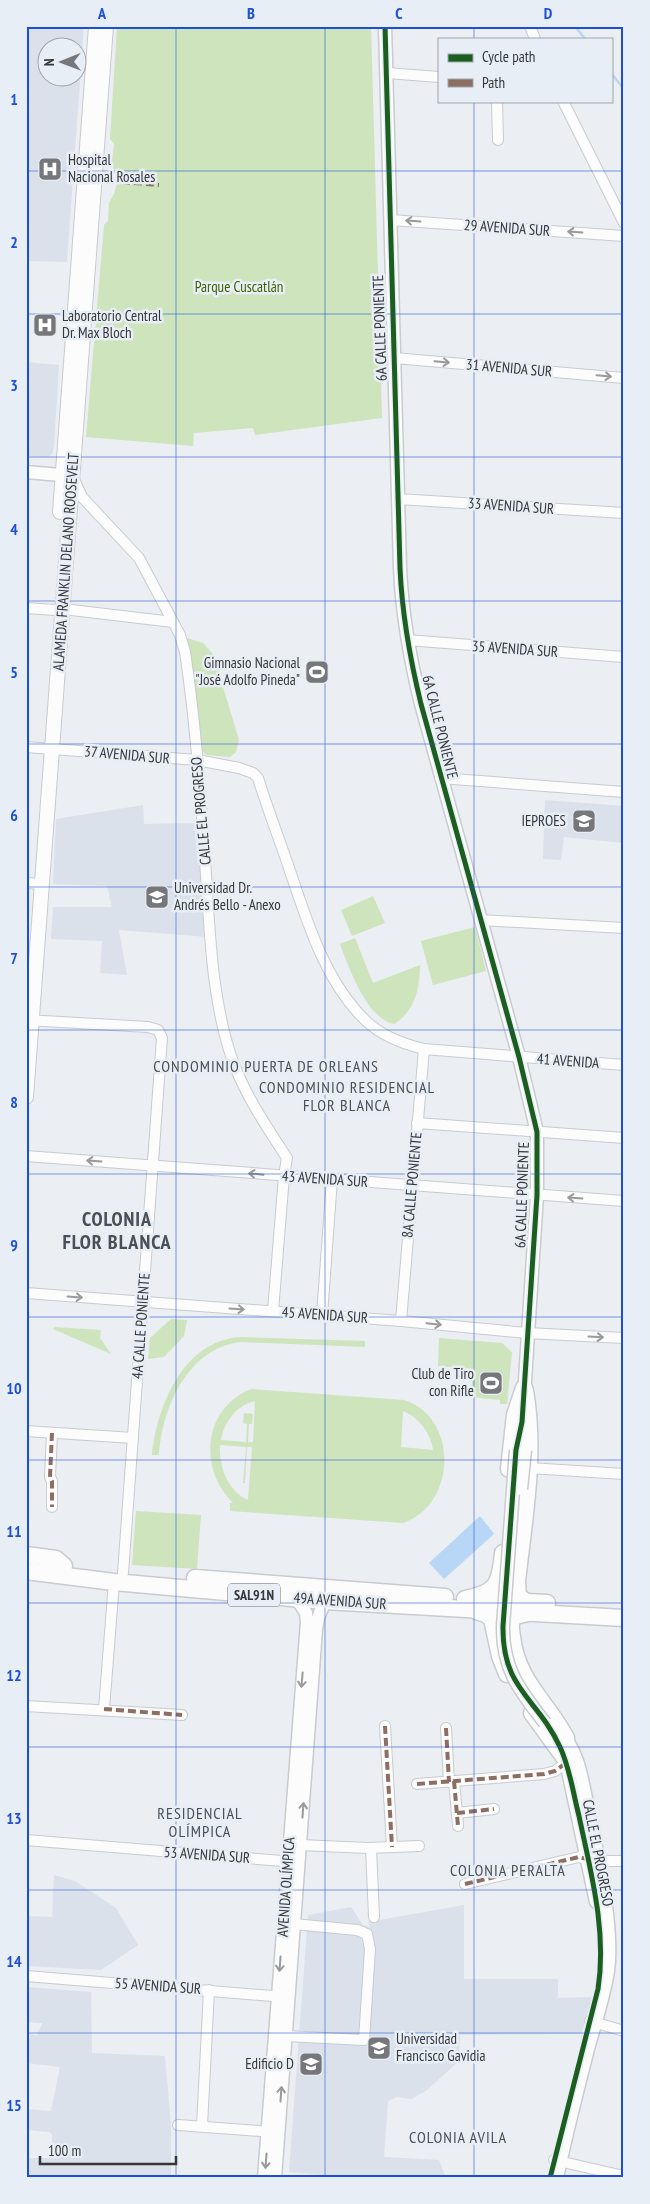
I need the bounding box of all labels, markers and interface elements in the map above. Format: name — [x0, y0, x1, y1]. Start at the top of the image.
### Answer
text: A — [97, 3, 107, 23]
text: B — [247, 3, 255, 23]
text: C — [395, 3, 403, 23]
text: D — [544, 3, 553, 23]
north arrow — [38, 38, 88, 88]
legend — [438, 38, 612, 102]
text: Cycle path — [482, 47, 535, 66]
text: N — [40, 58, 58, 66]
text: Path — [482, 73, 505, 92]
text: 1 — [10, 89, 18, 109]
place label: Hospital Nacional Rosales — [68, 150, 155, 186]
hospital icon: Hospital Nacional Rosales — [37, 156, 63, 182]
street label: 29 AVENIDA SUR — [463, 215, 551, 240]
one-way arrow — [405, 217, 421, 226]
one-way arrow — [567, 228, 583, 237]
text: 2 — [10, 232, 18, 252]
street label: 6A CALLE PONIENTE — [368, 275, 391, 381]
park label: Parque Cuscatlán — [195, 277, 283, 296]
place label: Laboratorio Central Dr. Max Bloch — [62, 306, 162, 342]
hospital icon: Laboratorio Central Dr. Max Bloch — [32, 312, 58, 338]
street label: 31 AVENIDA SUR — [465, 354, 553, 381]
one-way arrow — [434, 357, 450, 367]
one-way arrow — [596, 371, 612, 381]
text: 3 — [10, 375, 18, 395]
street label: ALAMEDA FRANKLIN DELANO ROOSEVELT — [48, 452, 83, 672]
street label: 33 AVENIDA SUR — [467, 493, 555, 518]
text: 4 — [10, 519, 18, 539]
street label: 35 AVENIDA SUR — [471, 636, 559, 661]
place label: Gimnasio Nacional "José Adolfo Pineda" — [195, 653, 300, 689]
sports icon: Gimnasio Nacional "José Adolfo Pineda" — [304, 659, 330, 685]
text: 5 — [10, 662, 18, 682]
street label: 6A CALLE PONIENTE — [418, 673, 463, 781]
street label: 37 AVENIDA SUR — [83, 741, 171, 768]
street label: CALLE EL PROGRESO — [186, 756, 215, 866]
text: 6 — [10, 805, 18, 825]
school or university icon: IEPROES — [571, 808, 597, 834]
place label: IEPROES — [521, 811, 566, 830]
place label: Universidad Dr. Andrés Bello - Anexo — [174, 878, 281, 914]
school or university icon: Universidad Dr. Andrés Bello - Anexo — [144, 884, 170, 910]
text: 7 — [10, 948, 18, 968]
street label: 41 AVENIDA — [536, 1049, 601, 1072]
district label: CONDOMINIO PUERTA DE ORLEANS — [153, 1056, 379, 1076]
district label: CONDOMINIO RESIDENCIAL FLOR BLANCA — [259, 1077, 435, 1115]
text: 8 — [10, 1092, 18, 1112]
street label: 8A CALLE PONIENTE — [397, 1131, 426, 1239]
street label: 6A CALLE PONIENTE — [510, 1142, 533, 1248]
one-way arrow — [86, 1156, 102, 1166]
street label: 43 AVENIDA SUR — [281, 1166, 369, 1191]
one-way arrow — [248, 1169, 264, 1178]
one-way arrow — [567, 1193, 583, 1202]
district label: COLONIA FLOR BLANCA — [62, 1206, 172, 1255]
text: 9 — [10, 1235, 18, 1255]
street label: 4A CALLE PONIENTE — [127, 1272, 154, 1380]
one-way arrow — [67, 1292, 83, 1302]
street label: 45 AVENIDA SUR — [281, 1302, 369, 1327]
one-way arrow — [229, 1304, 245, 1313]
one-way arrow — [426, 1319, 442, 1329]
one-way arrow — [588, 1332, 604, 1341]
place label: Club de Tiro con Rifle — [411, 1364, 474, 1400]
sports icon: Club de Tiro con Rifle — [478, 1370, 504, 1396]
text: 10 — [6, 1378, 22, 1398]
text: 11 — [6, 1521, 22, 1541]
road number: SAL91N — [228, 1584, 280, 1606]
street label: 49A AVENIDA SUR — [293, 1588, 387, 1613]
text: 12 — [6, 1665, 22, 1685]
one-way arrow — [298, 1671, 307, 1687]
street label: CALLE EL PROGRESO — [579, 1798, 618, 1908]
one-way arrow — [298, 1802, 307, 1818]
district label: RESIDENCIAL OLÍMPICA — [157, 1803, 243, 1841]
text: 13 — [6, 1808, 22, 1828]
street label: AVENIDA OLÍMPICA — [273, 1835, 299, 1938]
street label: 53 AVENIDA SUR — [163, 1842, 251, 1867]
district label: COLONIA PERALTA — [450, 1860, 566, 1880]
text: 14 — [6, 1951, 22, 1971]
one-way arrow — [275, 1956, 284, 1972]
street label: 55 AVENIDA SUR — [114, 1973, 202, 1998]
place label: Universidad Francisco Gavidia — [396, 2029, 486, 2065]
school or university icon: Universidad Francisco Gavidia — [366, 2035, 392, 2061]
school or university icon: Edificio D — [298, 2051, 324, 2077]
place label: Edificio D — [245, 2054, 294, 2073]
one-way arrow — [277, 2087, 286, 2103]
text: 15 — [6, 2095, 22, 2115]
district label: COLONIA AVILA — [409, 2127, 507, 2147]
scale bar — [40, 2134, 176, 2166]
text: 100 m — [48, 2141, 81, 2160]
one-way arrow — [261, 2153, 270, 2169]

